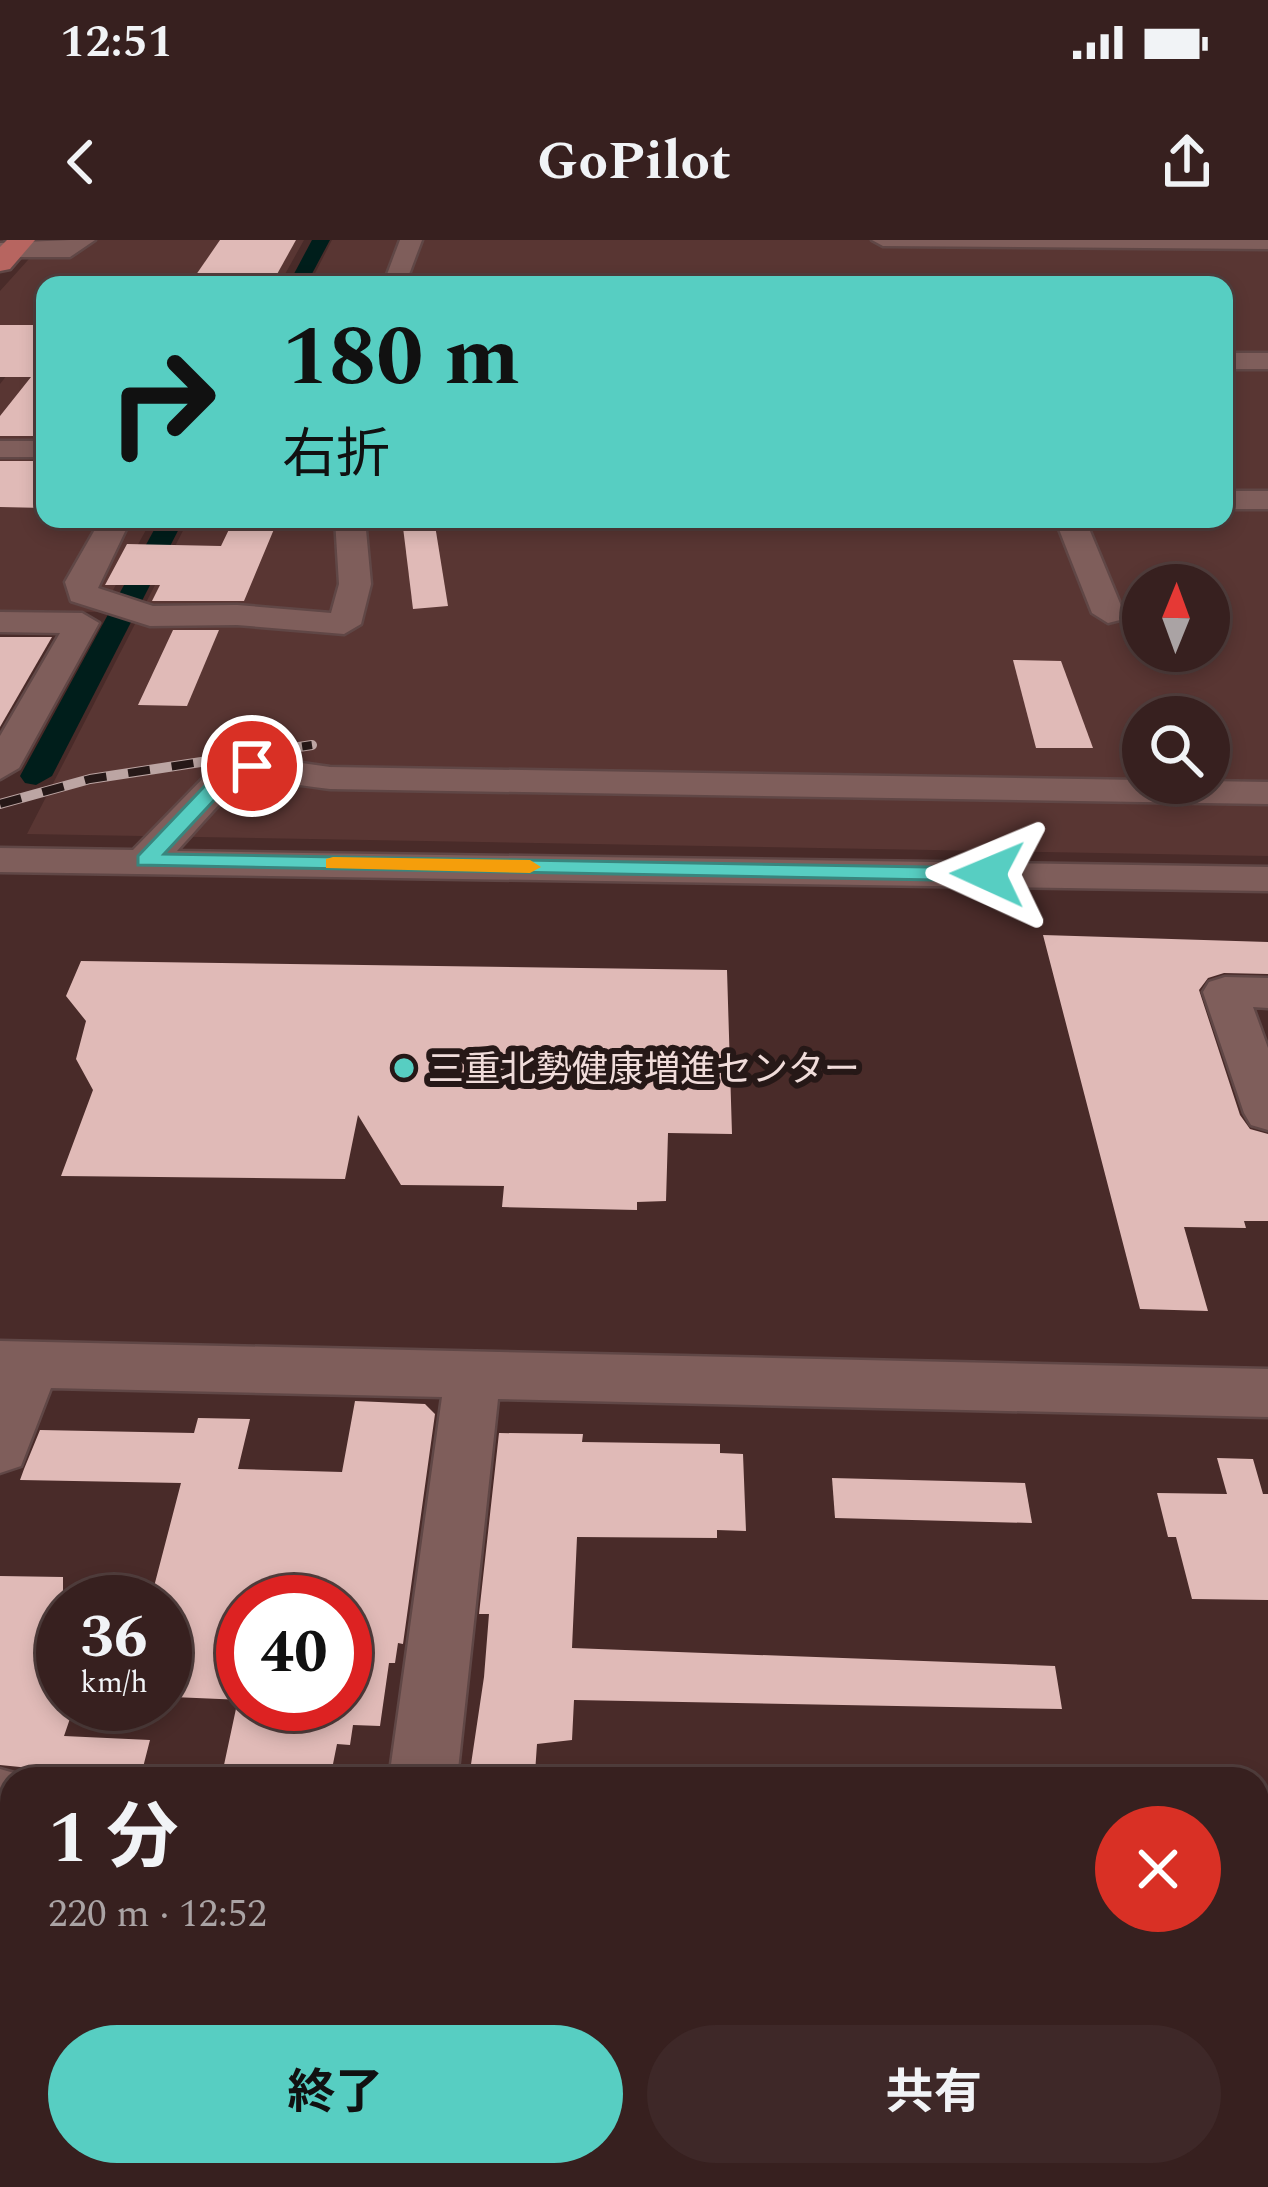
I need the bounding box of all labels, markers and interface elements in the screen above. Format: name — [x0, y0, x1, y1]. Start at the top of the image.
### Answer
text: 12:51 — [60, 8, 173, 77]
text: GoPilot — [537, 121, 731, 203]
icon: back — [48, 129, 114, 195]
icon: share — [1154, 129, 1220, 195]
text: 180 m — [282, 294, 520, 422]
icon: right — [84, 324, 240, 480]
text: 右折 — [282, 415, 390, 497]
north arrow — [1122, 564, 1230, 672]
map controls — [1122, 564, 1230, 804]
button: search — [1122, 696, 1230, 804]
pin — [201, 715, 303, 817]
icon: arrive — [219, 733, 285, 799]
position arrow — [925, 811, 1051, 937]
place label: 三重北勢健康増進センター — [428, 1043, 860, 1098]
marker: 三重北勢健康増進センター — [391, 1055, 417, 1081]
speed limit sign: 40 — [216, 1575, 372, 1731]
text: 36 — [80, 1592, 148, 1684]
text: km/h — [80, 1660, 148, 1706]
text: 1 分 — [48, 1785, 178, 1894]
button: close — [1095, 1806, 1221, 1932]
text: 220 m · 12:52 — [48, 1885, 267, 1944]
button: 終了 — [48, 2025, 623, 2163]
button: 共有 — [647, 2025, 1221, 2163]

